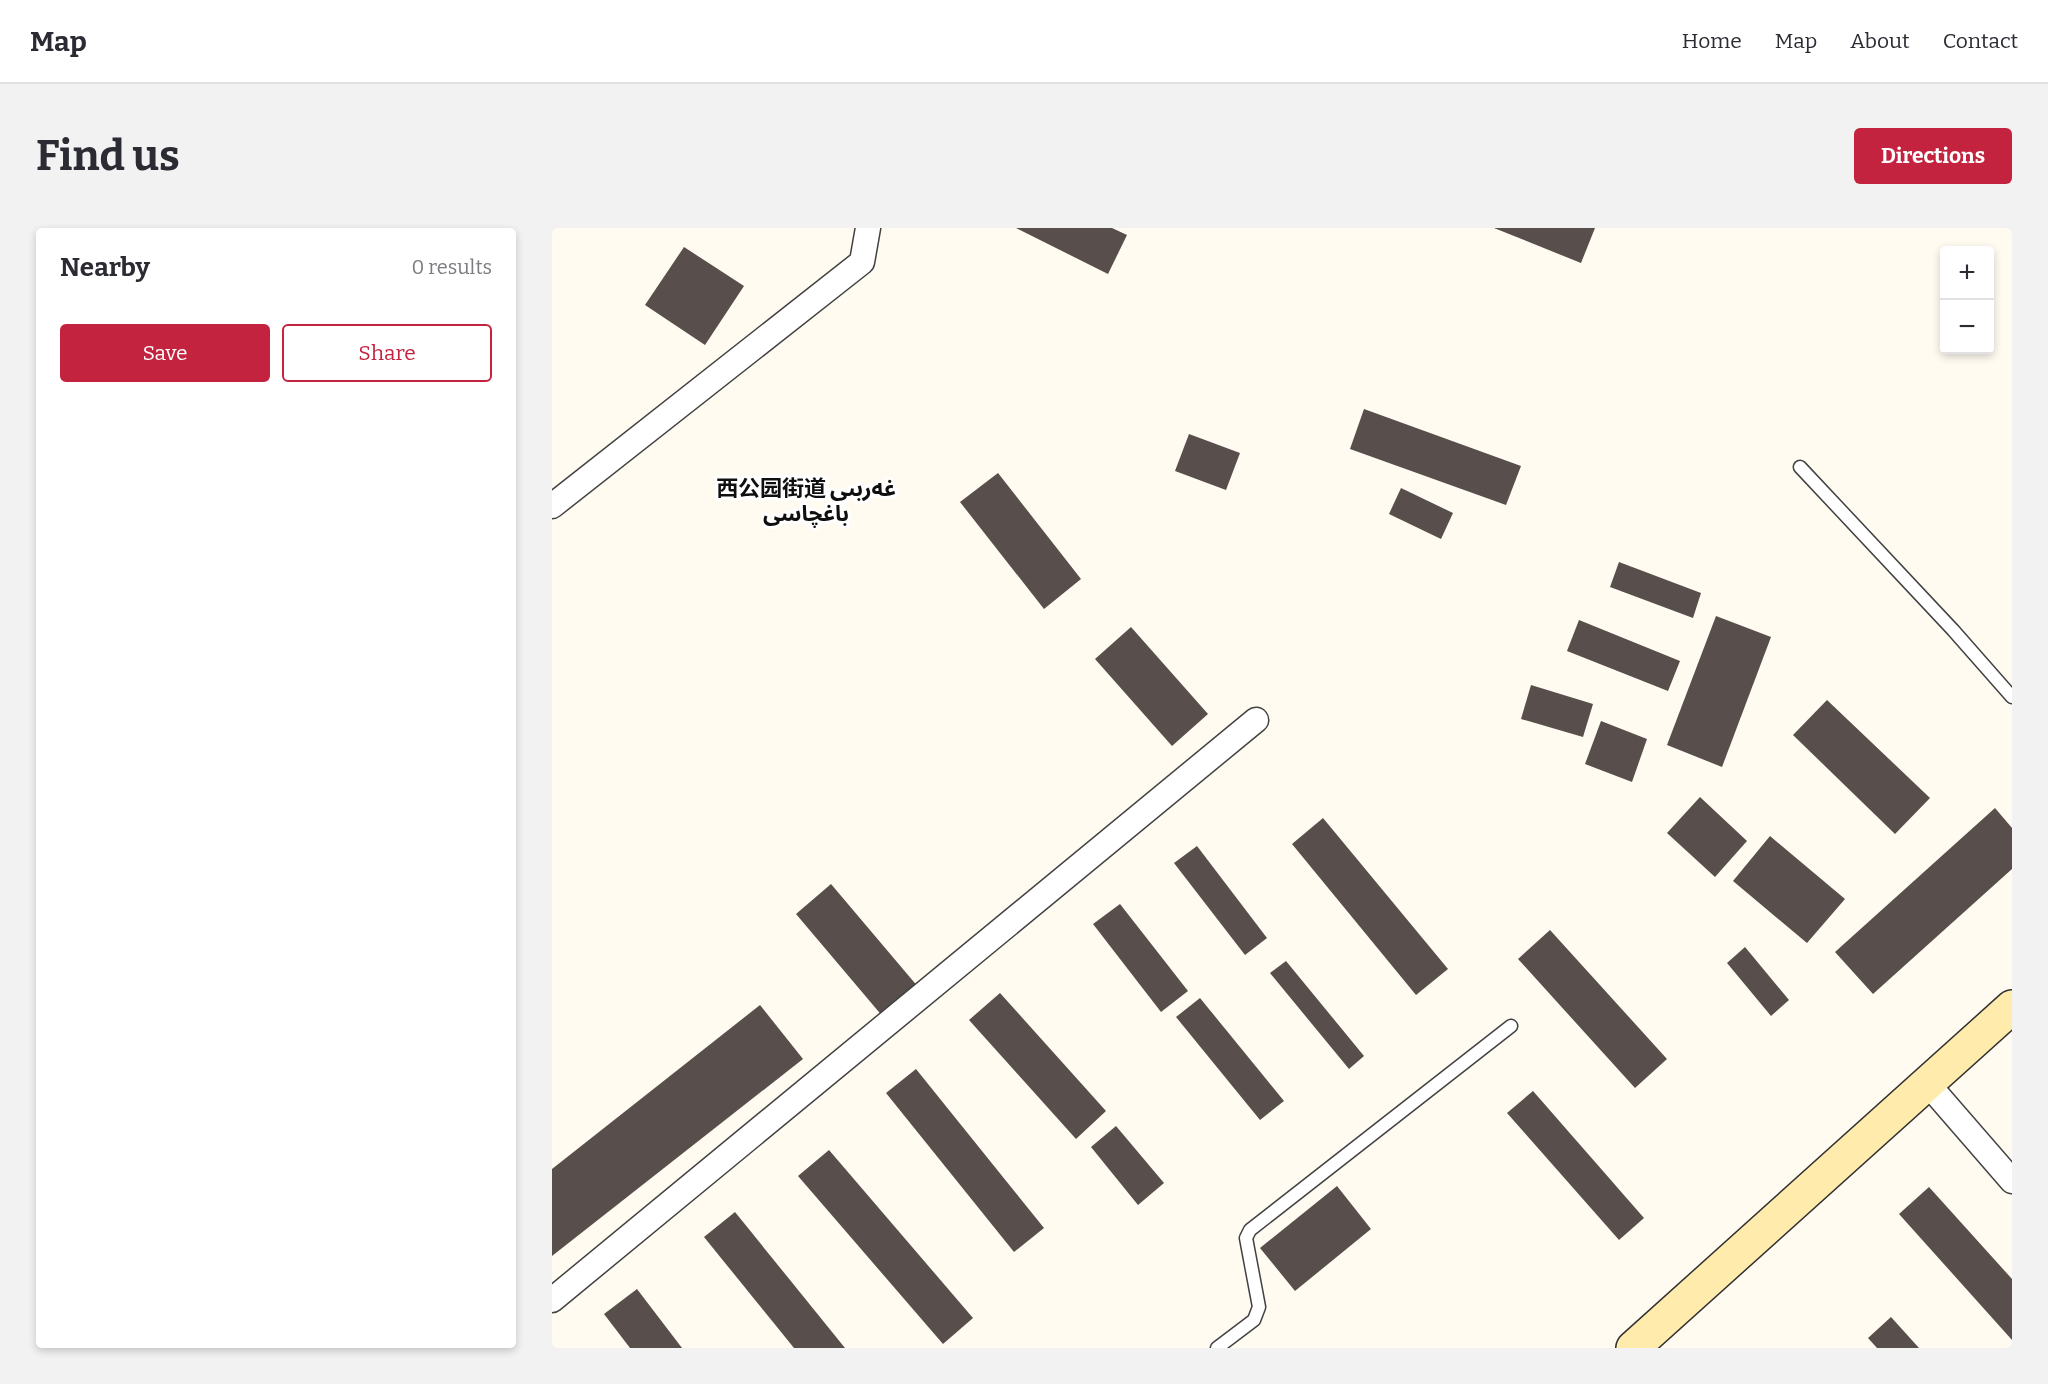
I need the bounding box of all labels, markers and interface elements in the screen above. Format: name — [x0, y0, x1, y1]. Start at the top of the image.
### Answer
text: Map — [30, 25, 87, 58]
text: Home — [1682, 28, 1742, 54]
text: Map — [1775, 28, 1817, 54]
text: About — [1850, 28, 1910, 54]
text: Contact — [1943, 28, 2018, 54]
button: Directions — [1854, 128, 2012, 184]
text: Find us — [36, 131, 180, 181]
map controls — [1940, 246, 1994, 354]
button: + — [1940, 246, 1994, 300]
text: Nearby — [60, 252, 150, 283]
text: 0 results — [412, 255, 492, 279]
button: − — [1940, 300, 1994, 354]
button: Save — [60, 324, 270, 382]
button: Share — [282, 324, 492, 382]
district label: 西公园街道 غەربىي باغچاسى — [716, 475, 896, 528]

